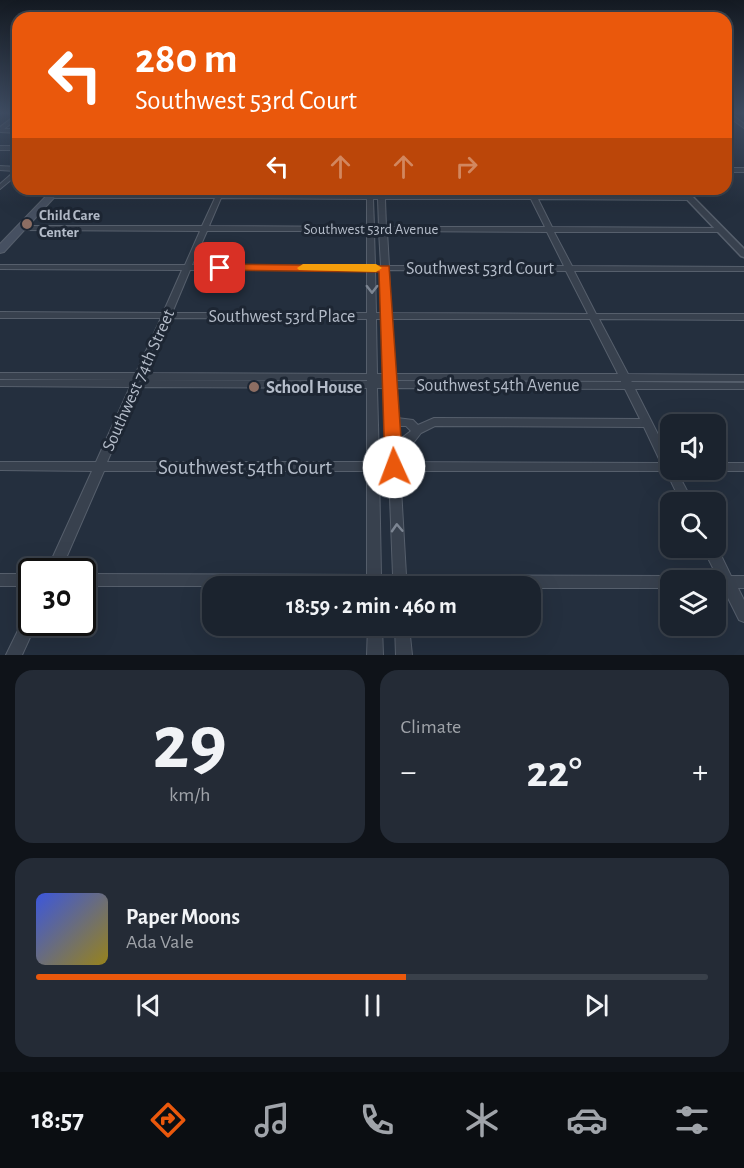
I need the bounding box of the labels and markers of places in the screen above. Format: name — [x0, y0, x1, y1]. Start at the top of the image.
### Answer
place label: Child Care Center — [39, 208, 100, 240]
marker: Child Care Center — [20, 217, 34, 231]
pin — [194, 242, 245, 293]
place label: School House — [266, 379, 362, 397]
marker: School House — [247, 380, 261, 394]

